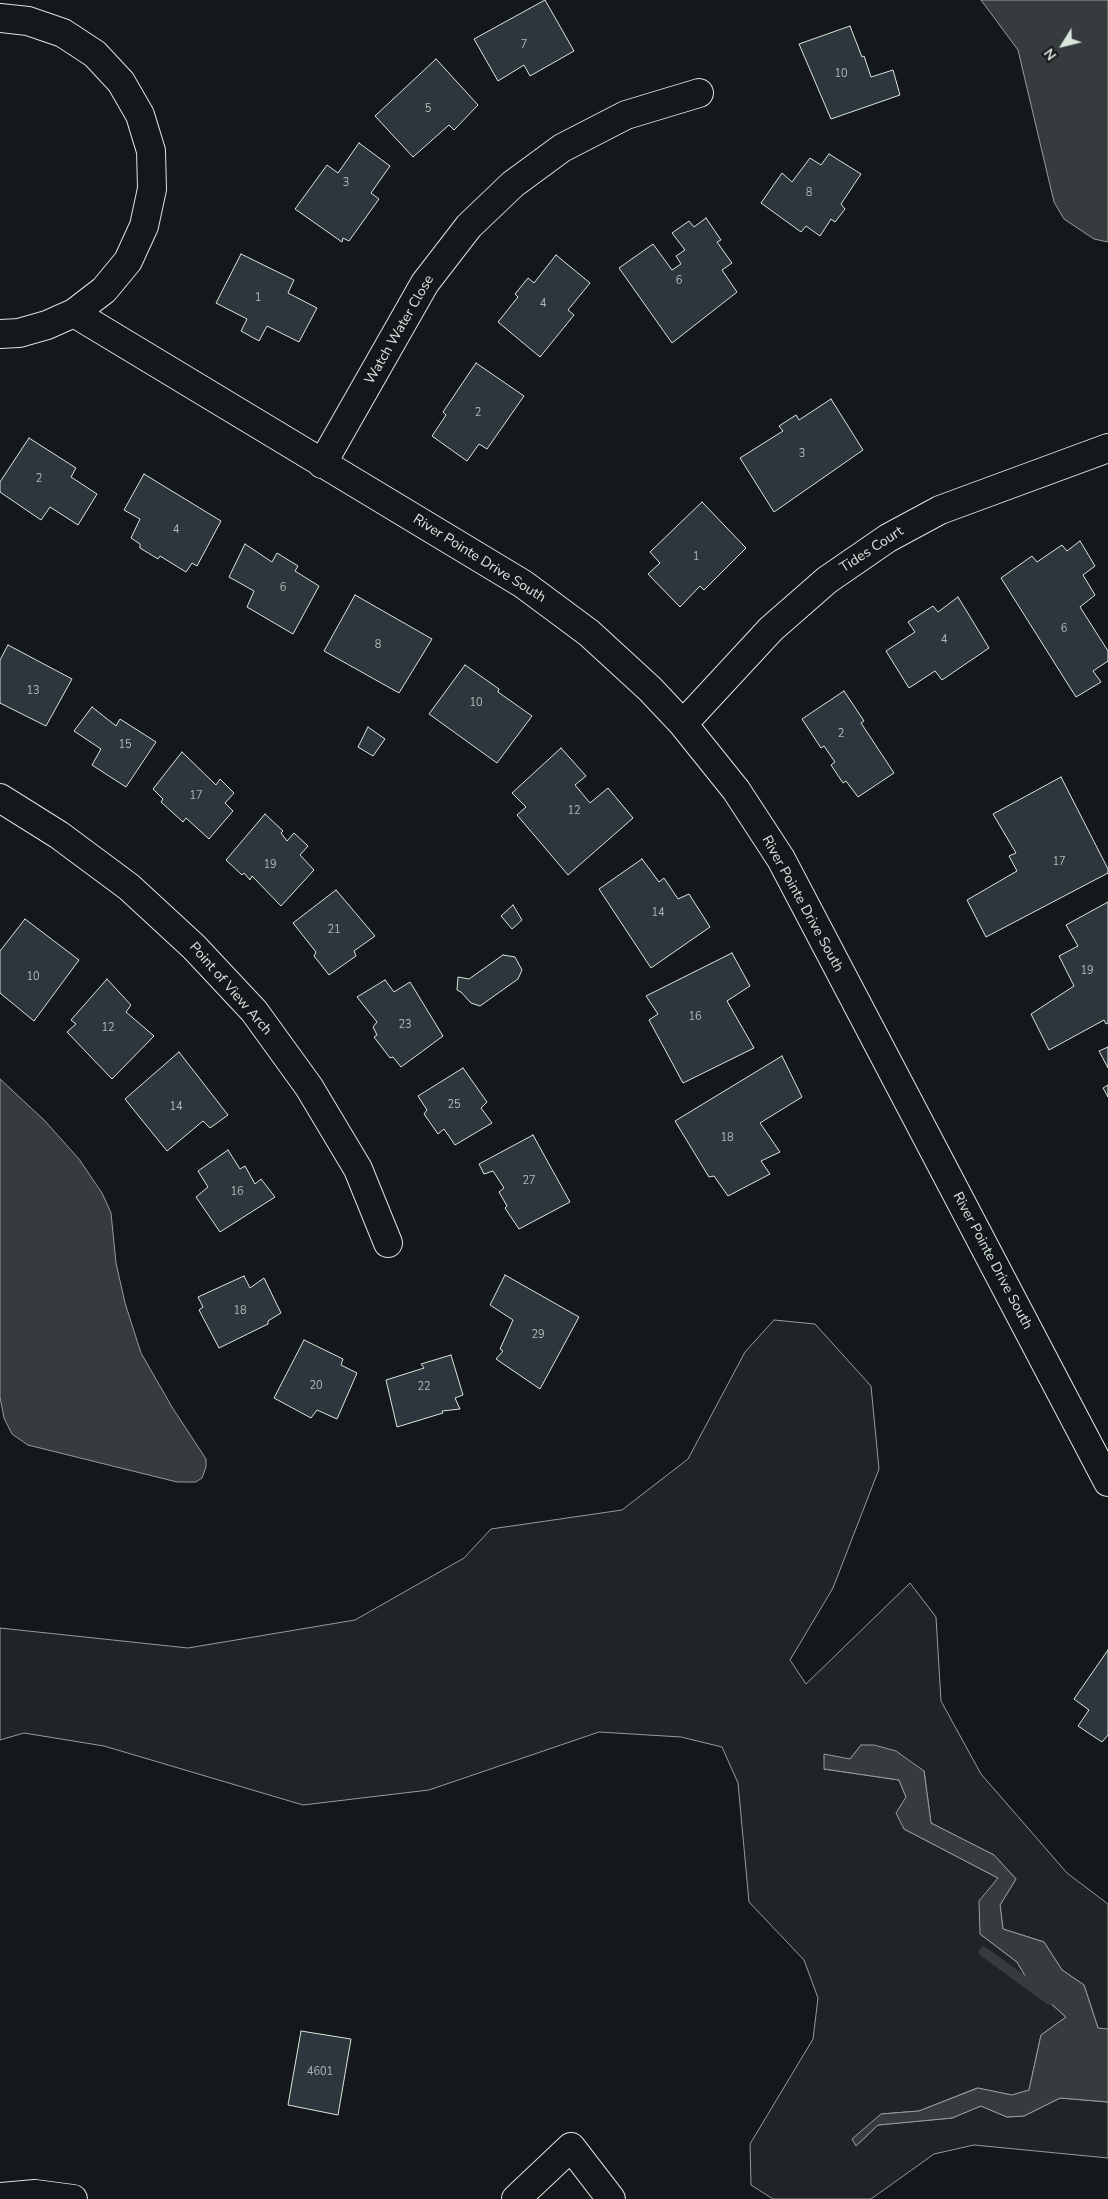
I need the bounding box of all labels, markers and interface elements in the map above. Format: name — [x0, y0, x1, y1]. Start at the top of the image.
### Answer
north arrow — [1038, 20, 1088, 70]
house number: 7 — [521, 38, 527, 52]
text: N — [1040, 44, 1061, 64]
house number: 10 — [834, 67, 848, 81]
house number: 5 — [425, 102, 431, 116]
house number: 3 — [343, 176, 349, 190]
house number: 8 — [806, 186, 812, 200]
street label: Watch Water Close — [362, 272, 438, 388]
house number: 6 — [676, 274, 682, 288]
house number: 1 — [255, 291, 261, 305]
house number: 4 — [540, 297, 546, 311]
house number: 2 — [475, 406, 481, 420]
house number: 3 — [799, 447, 805, 461]
house number: 2 — [36, 472, 42, 486]
street label: River Pointe Drive South — [410, 511, 548, 607]
house number: 4 — [173, 523, 179, 537]
street label: Tides Court — [837, 523, 907, 577]
house number: 1 — [693, 550, 699, 564]
house number: 6 — [280, 581, 286, 595]
house number: 6 — [1061, 622, 1067, 636]
house number: 4 — [941, 633, 947, 647]
house number: 8 — [375, 638, 381, 652]
house number: 13 — [26, 684, 40, 698]
house number: 10 — [469, 696, 483, 710]
house number: 2 — [838, 727, 844, 741]
house number: 15 — [118, 738, 132, 752]
house number: 17 — [189, 789, 203, 803]
house number: 12 — [567, 804, 581, 818]
street label: River Pointe Drive South — [758, 833, 846, 975]
house number: 17 — [1052, 855, 1066, 869]
house number: 19 — [263, 858, 277, 872]
house number: 14 — [651, 906, 665, 920]
house number: 21 — [327, 923, 341, 937]
street label: Point of View Arch — [185, 939, 275, 1039]
house number: 19 — [1080, 964, 1094, 978]
house number: 10 — [26, 970, 40, 984]
house number: 16 — [688, 1010, 702, 1024]
house number: 23 — [398, 1018, 412, 1032]
house number: 12 — [101, 1021, 115, 1035]
house number: 25 — [447, 1098, 461, 1112]
house number: 14 — [169, 1100, 183, 1114]
house number: 18 — [720, 1131, 734, 1145]
house number: 27 — [522, 1174, 536, 1188]
house number: 16 — [230, 1185, 244, 1199]
street label: River Pointe Drive South — [949, 1189, 1035, 1333]
house number: 18 — [233, 1304, 247, 1318]
house number: 29 — [531, 1328, 545, 1342]
house number: 20 — [309, 1379, 323, 1393]
house number: 22 — [417, 1380, 431, 1394]
house number: 4601 — [307, 2065, 333, 2079]

